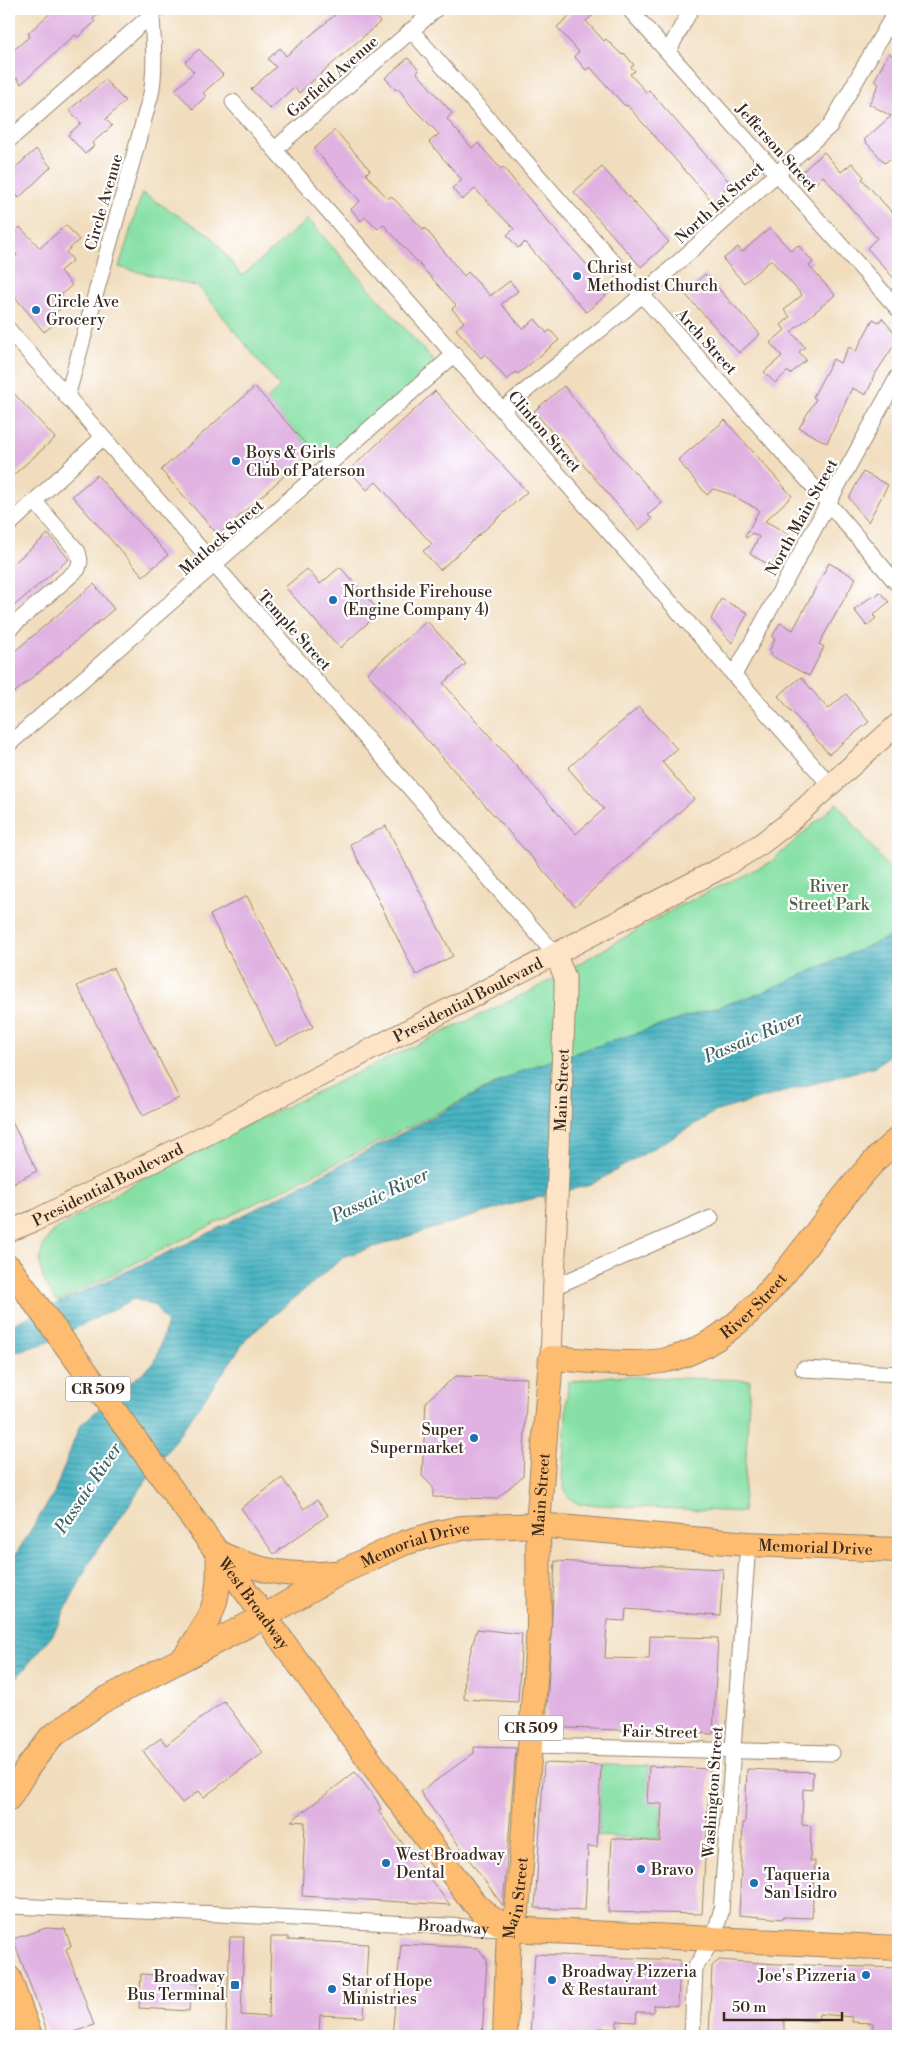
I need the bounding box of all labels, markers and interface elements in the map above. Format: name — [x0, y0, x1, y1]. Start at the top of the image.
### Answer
street label: Garfield Avenue — [283, 32, 383, 122]
street label: Jefferson Street — [731, 99, 821, 196]
street label: Circle Avenue — [81, 152, 127, 253]
street label: North 1st Street — [671, 157, 769, 248]
place label: Christ Methodist Church — [587, 258, 718, 296]
marker: Christ Methodist Church — [571, 270, 583, 282]
place label: Circle Ave Grocery — [46, 292, 119, 330]
marker: Circle Ave Grocery — [30, 304, 42, 316]
street label: Arch Street — [671, 304, 741, 379]
street label: Clinton Street — [503, 387, 585, 477]
place label: Boys & Girls Club of Paterson — [245, 443, 366, 481]
marker: Boys & Girls Club of Paterson — [230, 455, 242, 467]
street label: North Main Street — [761, 455, 842, 579]
street label: Matlock Street — [175, 496, 268, 580]
place label: Northside Firehouse (Engine Company 4) — [343, 582, 492, 620]
street label: Temple Street — [253, 587, 336, 675]
marker: Northside Firehouse (Engine Company 4) — [327, 594, 339, 606]
park label: River Street Park — [789, 877, 871, 915]
street label: Presidential Boulevard — [390, 953, 546, 1047]
water label: Passaic River — [700, 1006, 806, 1069]
street label: Main Street — [551, 1048, 574, 1133]
street label: Presidential Boulevard — [29, 1139, 187, 1231]
water label: Passaic River — [327, 1163, 433, 1228]
street label: River Street — [716, 1269, 792, 1344]
road number: CR 509 — [66, 1376, 130, 1402]
place label: Super Supermarket — [370, 1420, 464, 1458]
marker: Super Supermarket — [468, 1432, 480, 1444]
water label: Passaic River — [49, 1438, 127, 1539]
street label: Main Street — [529, 1452, 555, 1537]
street label: Memorial Drive — [358, 1519, 470, 1573]
street label: Memorial Drive — [758, 1535, 873, 1560]
street label: West Broadway — [213, 1553, 294, 1654]
road number: CR 509 — [498, 1716, 564, 1740]
street label: Fair Street — [622, 1721, 699, 1743]
street label: Washington Street — [698, 1725, 728, 1860]
place label: West Broadway Dental — [395, 1845, 505, 1883]
street label: Main Street — [500, 1856, 533, 1939]
marker: West Broadway Dental — [380, 1857, 392, 1869]
place label: Bravo — [650, 1860, 694, 1880]
marker: Bravo — [635, 1863, 647, 1875]
place label: Taqueria San Isidro — [764, 1865, 837, 1903]
marker: Taqueria San Isidro — [748, 1877, 760, 1889]
street label: Broadway — [416, 1915, 490, 1939]
place label: Broadway Pizzeria & Restaurant — [561, 1962, 698, 2000]
place label: Joe's Pizzeria — [757, 1966, 857, 1986]
place label: Broadway Bus Terminal — [127, 1967, 225, 2005]
marker: Joe's Pizzeria — [860, 1969, 872, 1981]
place label: Star of Hope Ministries — [342, 1971, 432, 2009]
marker: Broadway Pizzeria & Restaurant — [546, 1974, 558, 1986]
marker: Broadway Bus Terminal — [229, 1979, 241, 1991]
marker: Star of Hope Ministries — [326, 1983, 338, 1995]
scale bar — [724, 1990, 842, 2022]
text: 50 m — [732, 1998, 766, 2017]

